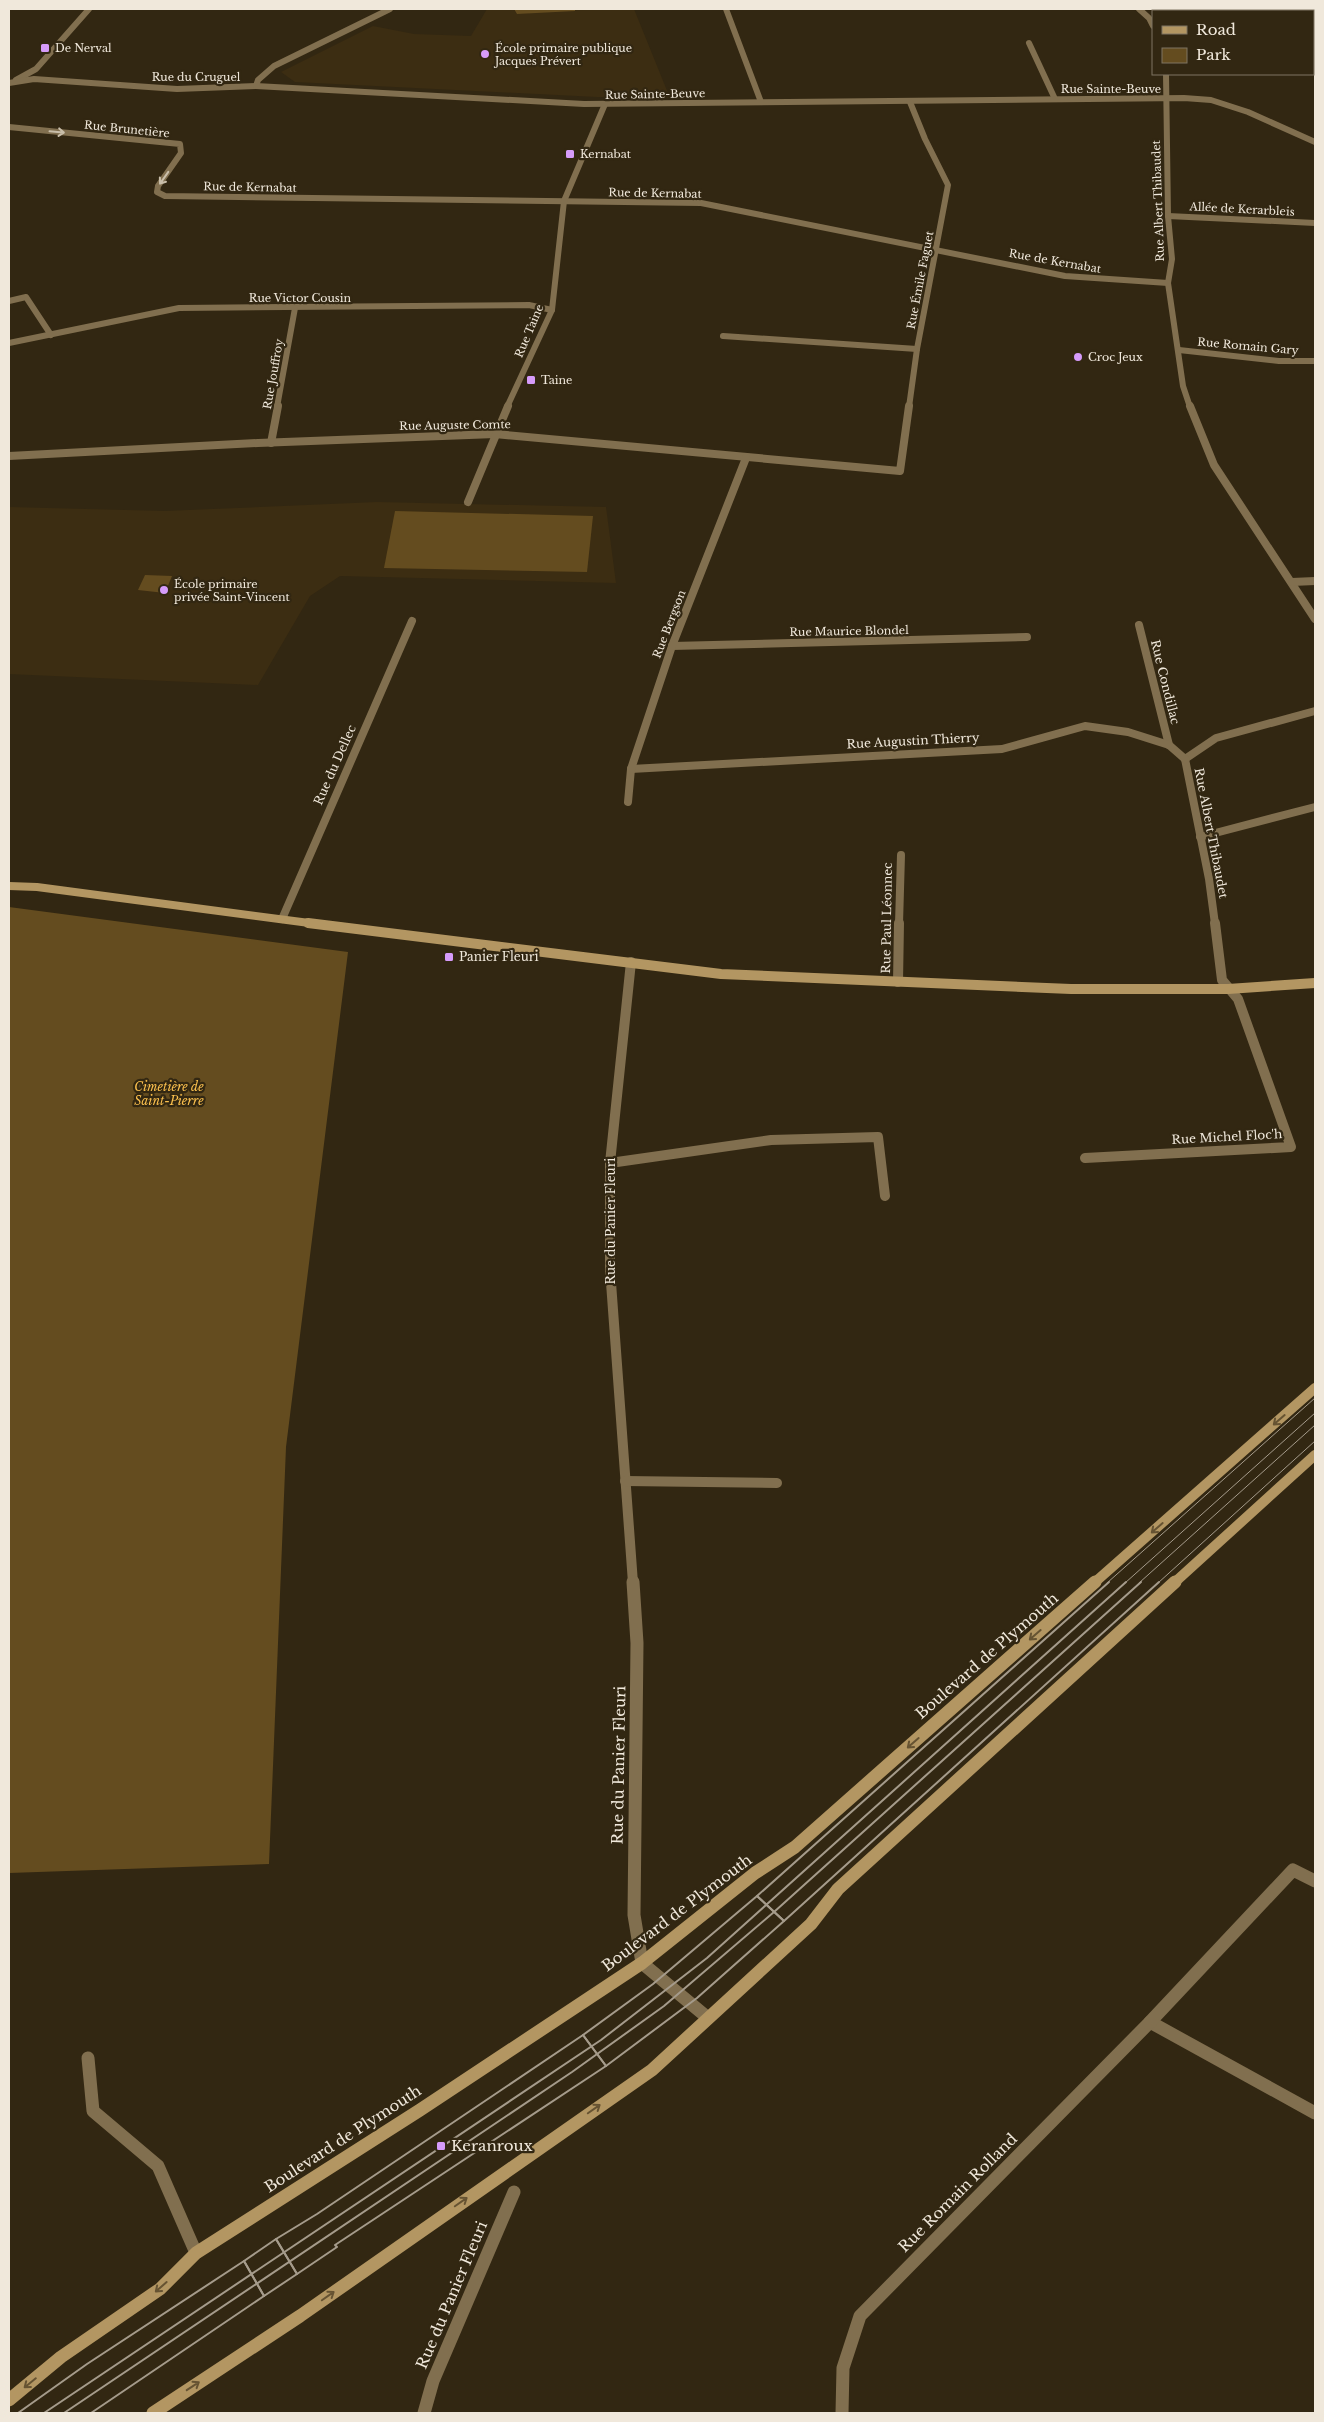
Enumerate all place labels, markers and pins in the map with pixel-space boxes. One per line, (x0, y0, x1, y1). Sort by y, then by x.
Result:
place label: De Nerval (55, 41, 112, 55)
place label: École primaire publique Jacques Prévert (493, 41, 632, 68)
marker: De Nerval (39, 42, 51, 54)
marker: École primaire publique Jacques Prévert (479, 48, 491, 60)
place label: Kernabat (580, 147, 632, 161)
marker: Kernabat (564, 148, 576, 160)
place label: Croc Jeux (1088, 350, 1143, 364)
marker: Croc Jeux (1072, 351, 1084, 363)
place label: Taine (541, 373, 572, 387)
marker: Taine (525, 374, 537, 386)
place label: École primaire privée Saint-Vincent (174, 577, 291, 604)
marker: École primaire privée Saint-Vincent (158, 584, 170, 596)
place label: Panier Fleuri (459, 949, 539, 964)
marker: Panier Fleuri (443, 951, 455, 963)
place label: Keranroux (451, 2136, 533, 2155)
marker: Keranroux (435, 2140, 447, 2152)

